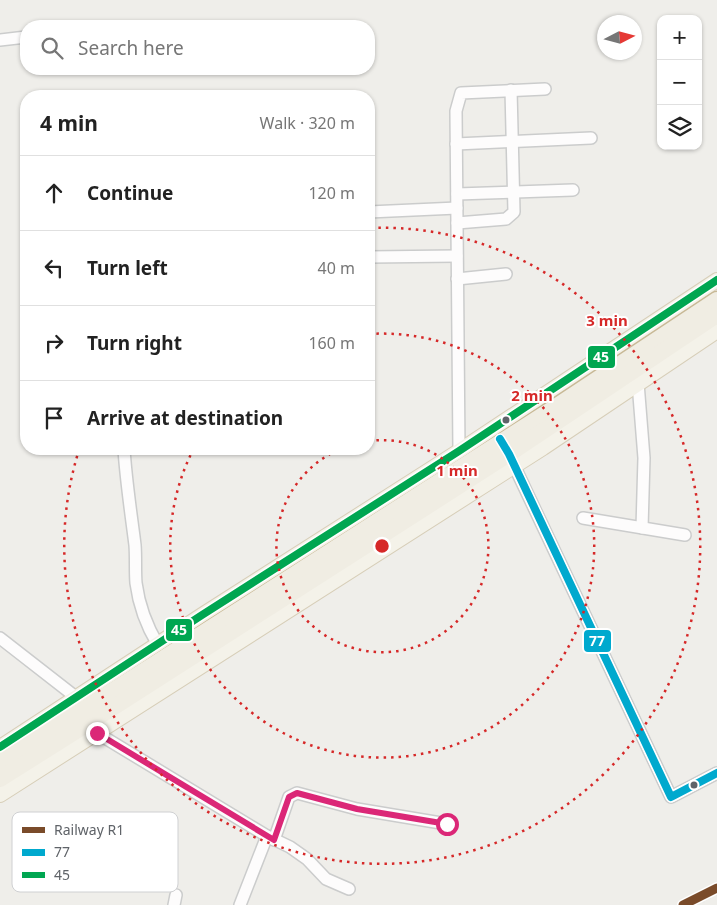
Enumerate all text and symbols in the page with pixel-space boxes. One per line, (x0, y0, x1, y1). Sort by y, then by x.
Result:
north arrow (597, 15, 642, 60)
map controls (657, 15, 702, 150)
button: + (657, 15, 702, 60)
search box (20, 20, 375, 75)
icon: search (38, 34, 66, 62)
text: Search here (78, 35, 184, 61)
button: − (657, 60, 702, 105)
button: layers (657, 105, 702, 150)
text: 4 min (40, 109, 98, 137)
text: Walk · 320 m (260, 112, 355, 134)
icon: ahead (40, 179, 68, 207)
text: Continue (87, 180, 173, 206)
text: 120 m (308, 182, 355, 204)
icon: left (40, 254, 68, 282)
text: Turn left (87, 255, 168, 281)
text: 40 m (318, 257, 355, 279)
text: 3 min (586, 310, 628, 330)
icon: right (40, 329, 68, 357)
text: Turn right (87, 330, 182, 356)
text: 160 m (308, 332, 355, 354)
line badge: 45 (587, 345, 616, 369)
text: 45 (593, 347, 609, 366)
text: 2 min (511, 385, 553, 405)
icon: arrive (40, 404, 68, 432)
text: Arrive at destination (87, 405, 283, 431)
unlabelled marker (501, 415, 511, 425)
text: 1 min (436, 460, 478, 480)
centre of rings (373, 537, 391, 555)
line badge: 45 (165, 618, 193, 642)
text: 45 (171, 620, 187, 639)
line badge: 77 (583, 629, 612, 653)
text: 77 (589, 631, 605, 650)
route end (86, 722, 109, 745)
unlabelled marker (689, 780, 699, 790)
legend (12, 812, 178, 892)
route start (436, 813, 459, 836)
text: Railway R1 (54, 820, 124, 839)
text: 77 (54, 842, 70, 861)
text: 45 (54, 865, 70, 884)

